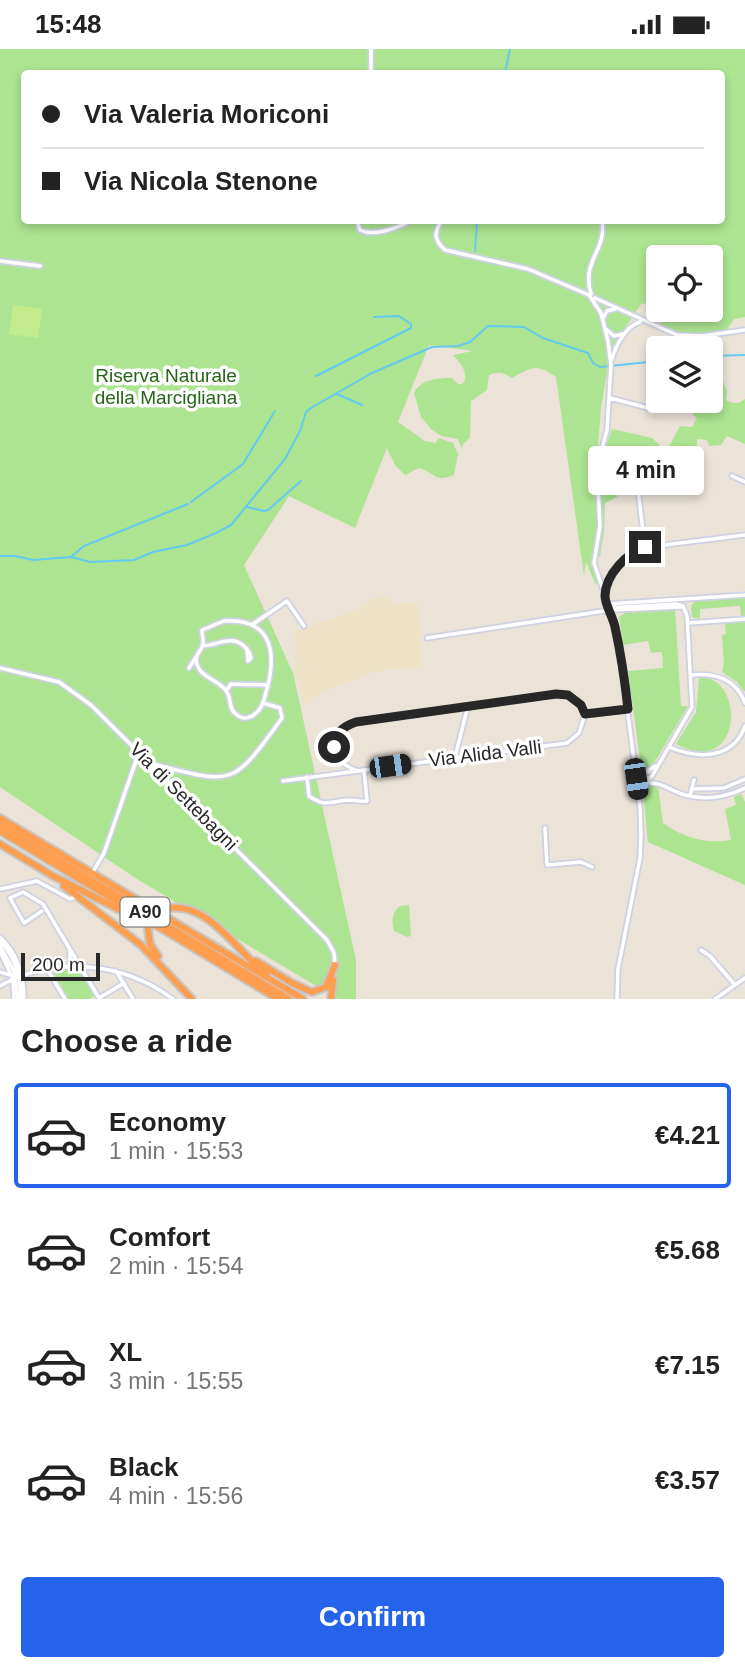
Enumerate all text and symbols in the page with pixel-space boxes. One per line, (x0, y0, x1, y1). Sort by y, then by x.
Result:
text: 15:48 (35, 9, 102, 39)
text: Via Valeria Moriconi (84, 99, 329, 129)
text: Via Nicola Stenone (84, 166, 318, 196)
map controls (646, 245, 723, 413)
button: locate (646, 245, 723, 322)
button: layers (646, 336, 723, 413)
park label: Riserva Naturale della Marcigliana (95, 365, 238, 408)
callout: 4 min (587, 445, 703, 495)
text: 4 min (616, 457, 676, 483)
route end (629, 531, 661, 563)
route start (318, 731, 350, 763)
street label: Via Alida Valli (428, 736, 543, 771)
street label: Via di Settebagni (126, 738, 242, 854)
car (368, 753, 413, 779)
car (623, 757, 650, 801)
road number: A90 (120, 897, 170, 927)
scale bar (21, 950, 100, 982)
text: 200 m (32, 954, 85, 975)
text: Choose a ride (21, 1023, 233, 1059)
icon: car (25, 1104, 88, 1167)
text: Economy (109, 1107, 226, 1137)
text: €4.21 (655, 1120, 720, 1150)
text: 1 min · 15:53 (109, 1138, 243, 1164)
icon: car (25, 1219, 88, 1282)
text: Comfort (109, 1222, 210, 1252)
text: €5.68 (655, 1235, 720, 1265)
text: 2 min · 15:54 (109, 1253, 243, 1279)
icon: car (25, 1334, 88, 1397)
text: XL (109, 1337, 142, 1367)
text: €7.15 (655, 1350, 720, 1380)
text: 3 min · 15:55 (109, 1368, 243, 1394)
icon: car (25, 1449, 88, 1512)
text: Black (109, 1452, 178, 1482)
text: €3.57 (655, 1465, 720, 1495)
text: 4 min · 15:56 (109, 1483, 243, 1509)
button: Confirm (21, 1577, 724, 1657)

